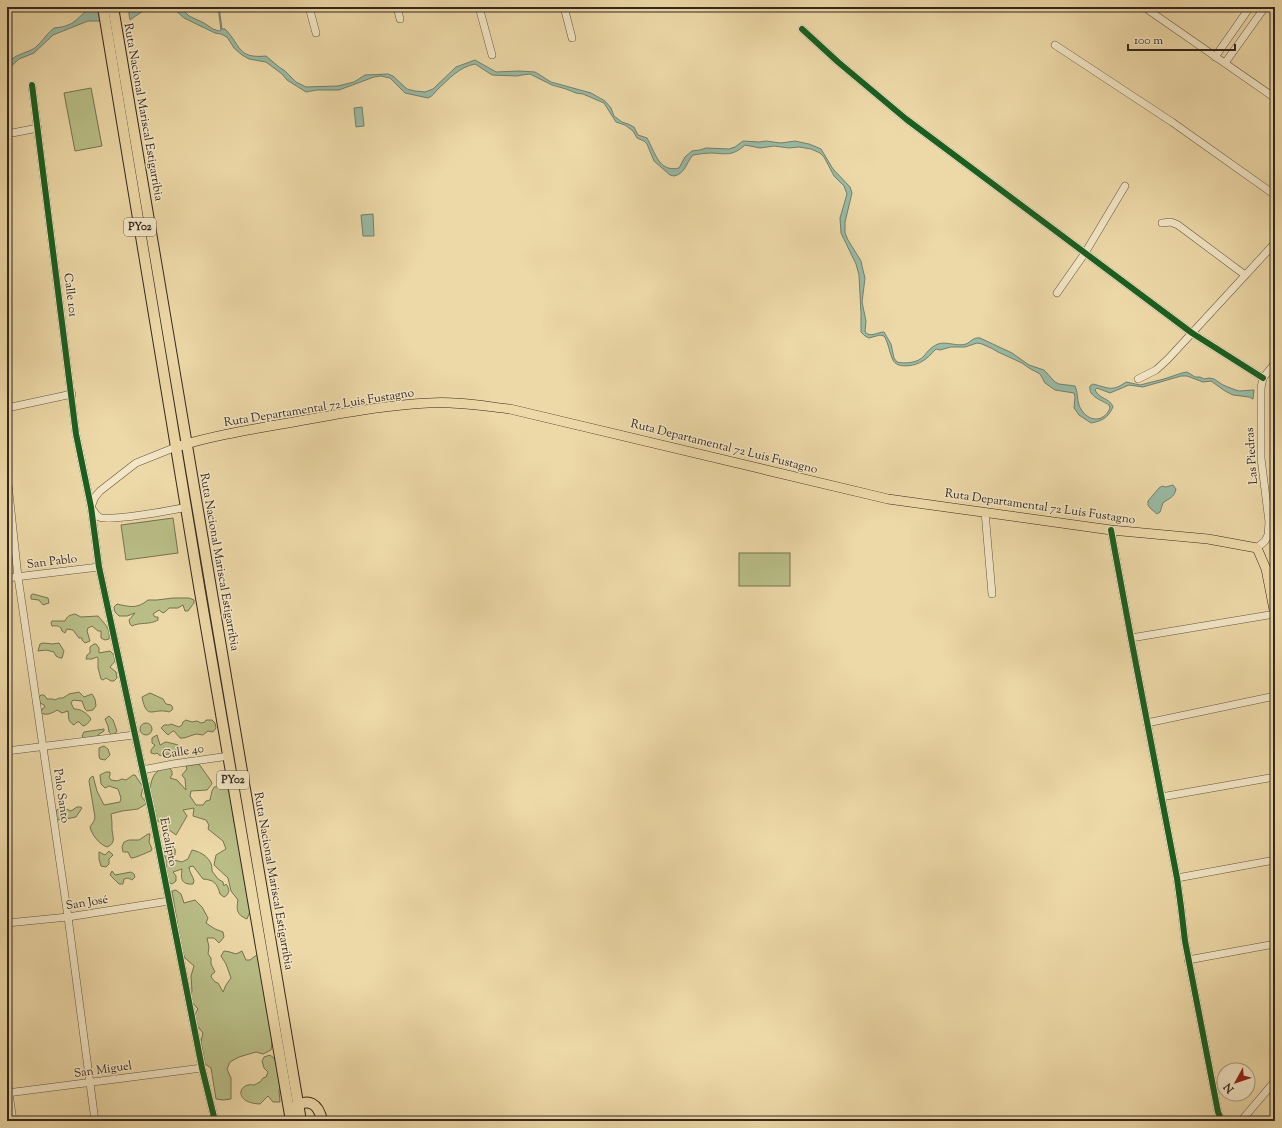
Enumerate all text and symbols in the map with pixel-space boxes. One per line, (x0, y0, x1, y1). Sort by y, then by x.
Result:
street label: Ruta Nacional Mariscal Estigarribia (118, 22, 168, 203)
scale bar (1128, 26, 1235, 52)
text: 100 m (1134, 32, 1163, 50)
road number: PY02 (124, 218, 156, 236)
street label: Calle 101 (58, 272, 82, 318)
street label: Ruta Departamental 72 Luis Fustagno (223, 384, 416, 432)
street label: Ruta Departamental 72 Luis Fustagno (629, 415, 820, 479)
street label: Las Piedras (1241, 427, 1263, 485)
street label: Ruta Nacional Mariscal Estigarribia (194, 472, 244, 653)
street label: Ruta Departamental 72 Luis Fustagno (944, 485, 1137, 529)
street label: San Pablo (26, 550, 79, 574)
street label: Calle 40 (161, 740, 205, 764)
street label: Palo Santo (48, 768, 74, 825)
road number: PY02 (217, 771, 249, 789)
street label: Ruta Nacional Mariscal Estigarribia (248, 791, 298, 972)
street label: Eucalipto (154, 816, 182, 868)
street label: San José (65, 891, 110, 915)
street label: San Miguel (73, 1057, 134, 1083)
north arrow (1216, 1062, 1256, 1102)
text: N (1220, 1079, 1239, 1097)

